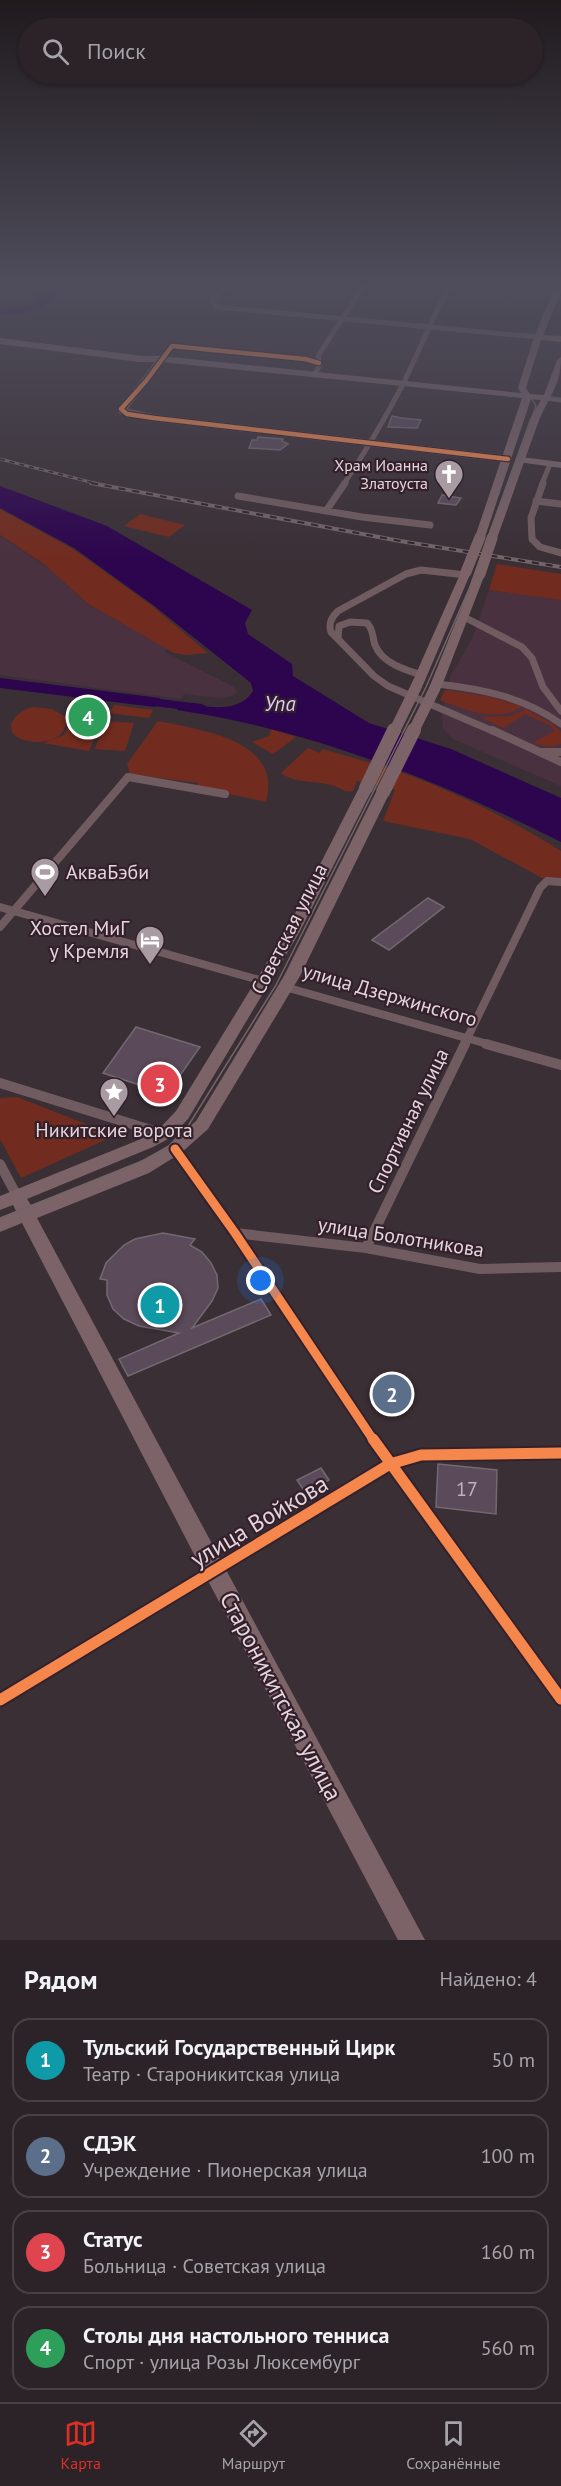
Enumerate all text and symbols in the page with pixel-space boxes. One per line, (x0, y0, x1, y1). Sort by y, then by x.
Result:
search box (18, 18, 543, 84)
icon: search (39, 35, 72, 68)
text: Поиск (87, 37, 146, 65)
place label: Храм Иоанна Златоуста (334, 455, 428, 493)
church icon: Храм Иоанна Златоуста (433, 458, 465, 500)
water label: Упа (264, 690, 297, 717)
pin: 4 (68, 694, 107, 740)
sports icon: АкваБэби (29, 856, 61, 898)
place label: АкваБэби (66, 859, 149, 885)
street label: Советская улица (245, 859, 333, 999)
place label: Хостел МиГ у Кремля (30, 915, 130, 964)
hotel icon: Хостел МиГ у Кремля (134, 924, 166, 966)
street label: улица Дзержинского (300, 958, 480, 1032)
street label: Спортивная улица (362, 1044, 454, 1198)
pin: 3 (140, 1062, 180, 1106)
place icon: Никитские ворота (98, 1076, 130, 1118)
place label: Никитские ворота (35, 1117, 193, 1143)
street label: улица Болотникова (316, 1211, 486, 1263)
your location (246, 1266, 275, 1295)
pin: 1 (140, 1282, 180, 1328)
pin: 2 (372, 1372, 412, 1416)
street label: улица Войкова (184, 1468, 334, 1574)
house number: 17 (456, 1476, 478, 1502)
street label: Староникитская улица (213, 1586, 349, 1806)
text: Рядом (24, 1963, 98, 1996)
text: Найдено: 4 (440, 1966, 537, 1992)
text: Тульский Государственный Цирк (83, 2033, 395, 2061)
text: 1 (40, 2047, 51, 2073)
text: 50 m (492, 2047, 535, 2073)
text: Театр · Староникитская улица (83, 2061, 340, 2087)
text: СДЭК (83, 2129, 137, 2157)
text: 2 (40, 2143, 51, 2169)
text: 100 m (481, 2143, 535, 2169)
text: Учреждение · Пионерская улица (83, 2157, 368, 2183)
text: Статус (83, 2225, 143, 2253)
text: 3 (40, 2239, 51, 2265)
text: 160 m (481, 2239, 535, 2265)
text: Больница · Советская улица (83, 2253, 326, 2279)
text: Cтолы дня настольного тенниса (83, 2321, 390, 2349)
text: 4 (40, 2335, 51, 2361)
text: 560 m (481, 2335, 535, 2361)
text: Спорт · улица Розы Люксембург (83, 2349, 360, 2375)
tab: Карта (60, 2417, 101, 2473)
tab: Маршрут (222, 2417, 285, 2473)
tab: Сохранённые (406, 2417, 501, 2473)

